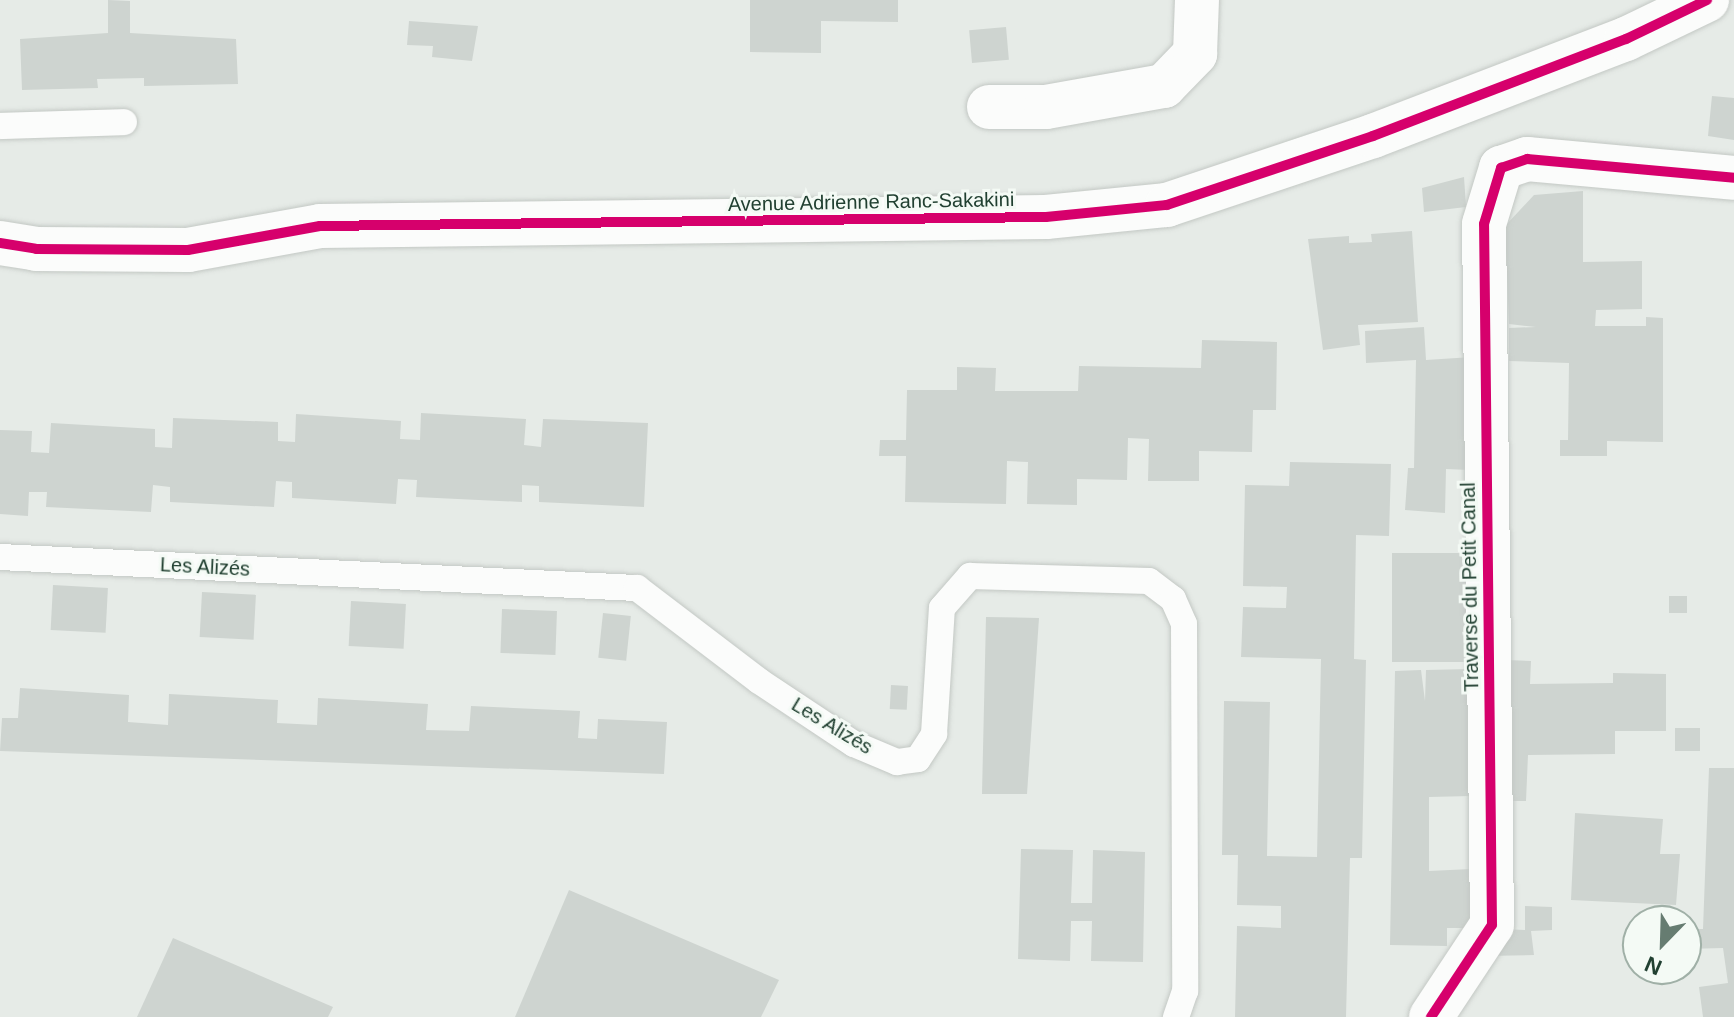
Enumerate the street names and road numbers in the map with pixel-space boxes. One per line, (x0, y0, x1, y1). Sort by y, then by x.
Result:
street label: Avenue Adrienne Ranc-Sakakini (727, 187, 1015, 217)
street label: Traverse du Petit Canal (1456, 482, 1484, 692)
street label: Les Alizés (159, 553, 251, 581)
street label: Les Alizés (787, 692, 877, 760)

